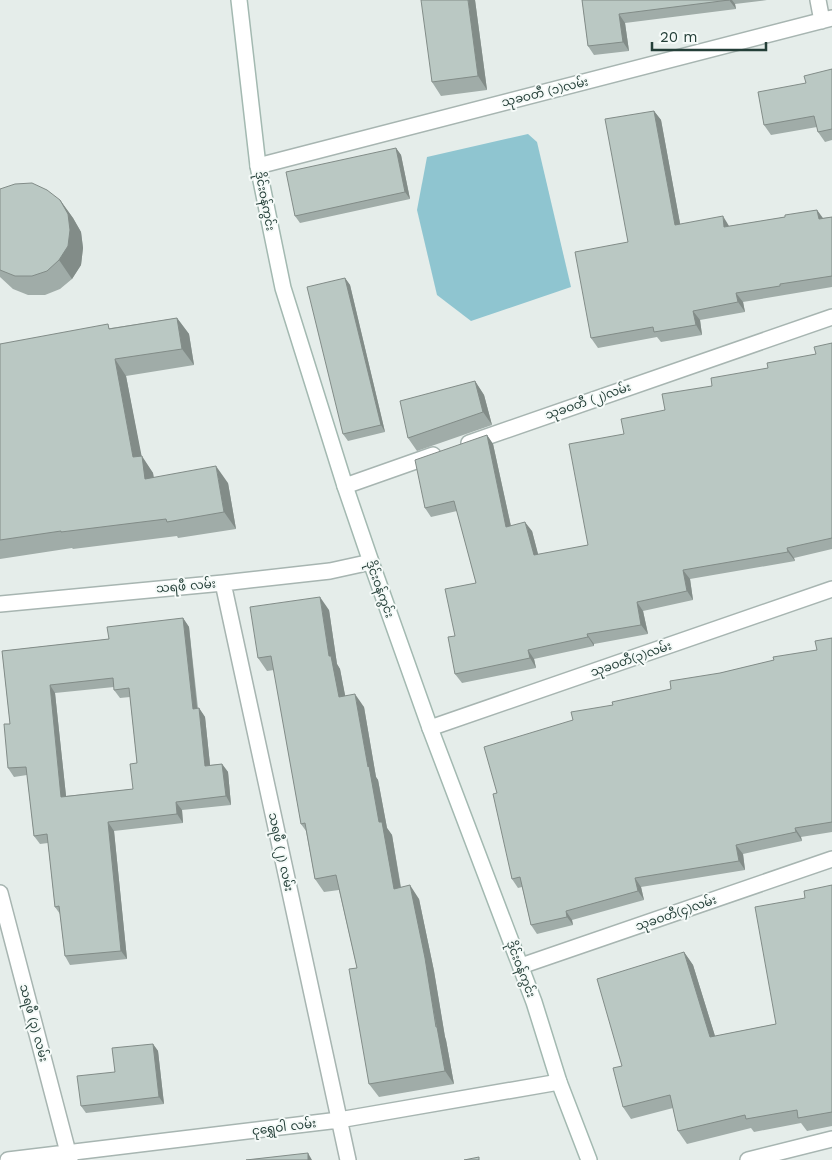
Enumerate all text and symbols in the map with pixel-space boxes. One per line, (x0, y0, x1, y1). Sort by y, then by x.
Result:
scale bar (652, 20, 766, 52)
text: 20 m (660, 28, 698, 46)
street label: သုခဝတီ (၁)လမ်း (500, 73, 591, 112)
street label: ဒိုင်းဝန်ကွင်း (249, 170, 280, 232)
street label: သုခဝတီ (၂)လမ်း (543, 378, 634, 425)
street label: ဒိုင်းဝန်ကွင်း (360, 558, 399, 621)
street label: သရဖီ လမ်း (155, 574, 217, 599)
street label: သုခဝတီ(၃)လမ်း (588, 637, 674, 682)
street label: သရဖီ (၂) လမ်း (263, 811, 298, 893)
street label: သုခဝတီ(၄)လမ်း (633, 891, 719, 936)
street label: ဒိုင်းဝန်ကွင်း (501, 938, 540, 1001)
street label: သရဖီ (၃) လမ်း (14, 982, 53, 1064)
street label: ငုရွှေဝါ လမ်း (251, 1114, 317, 1141)

